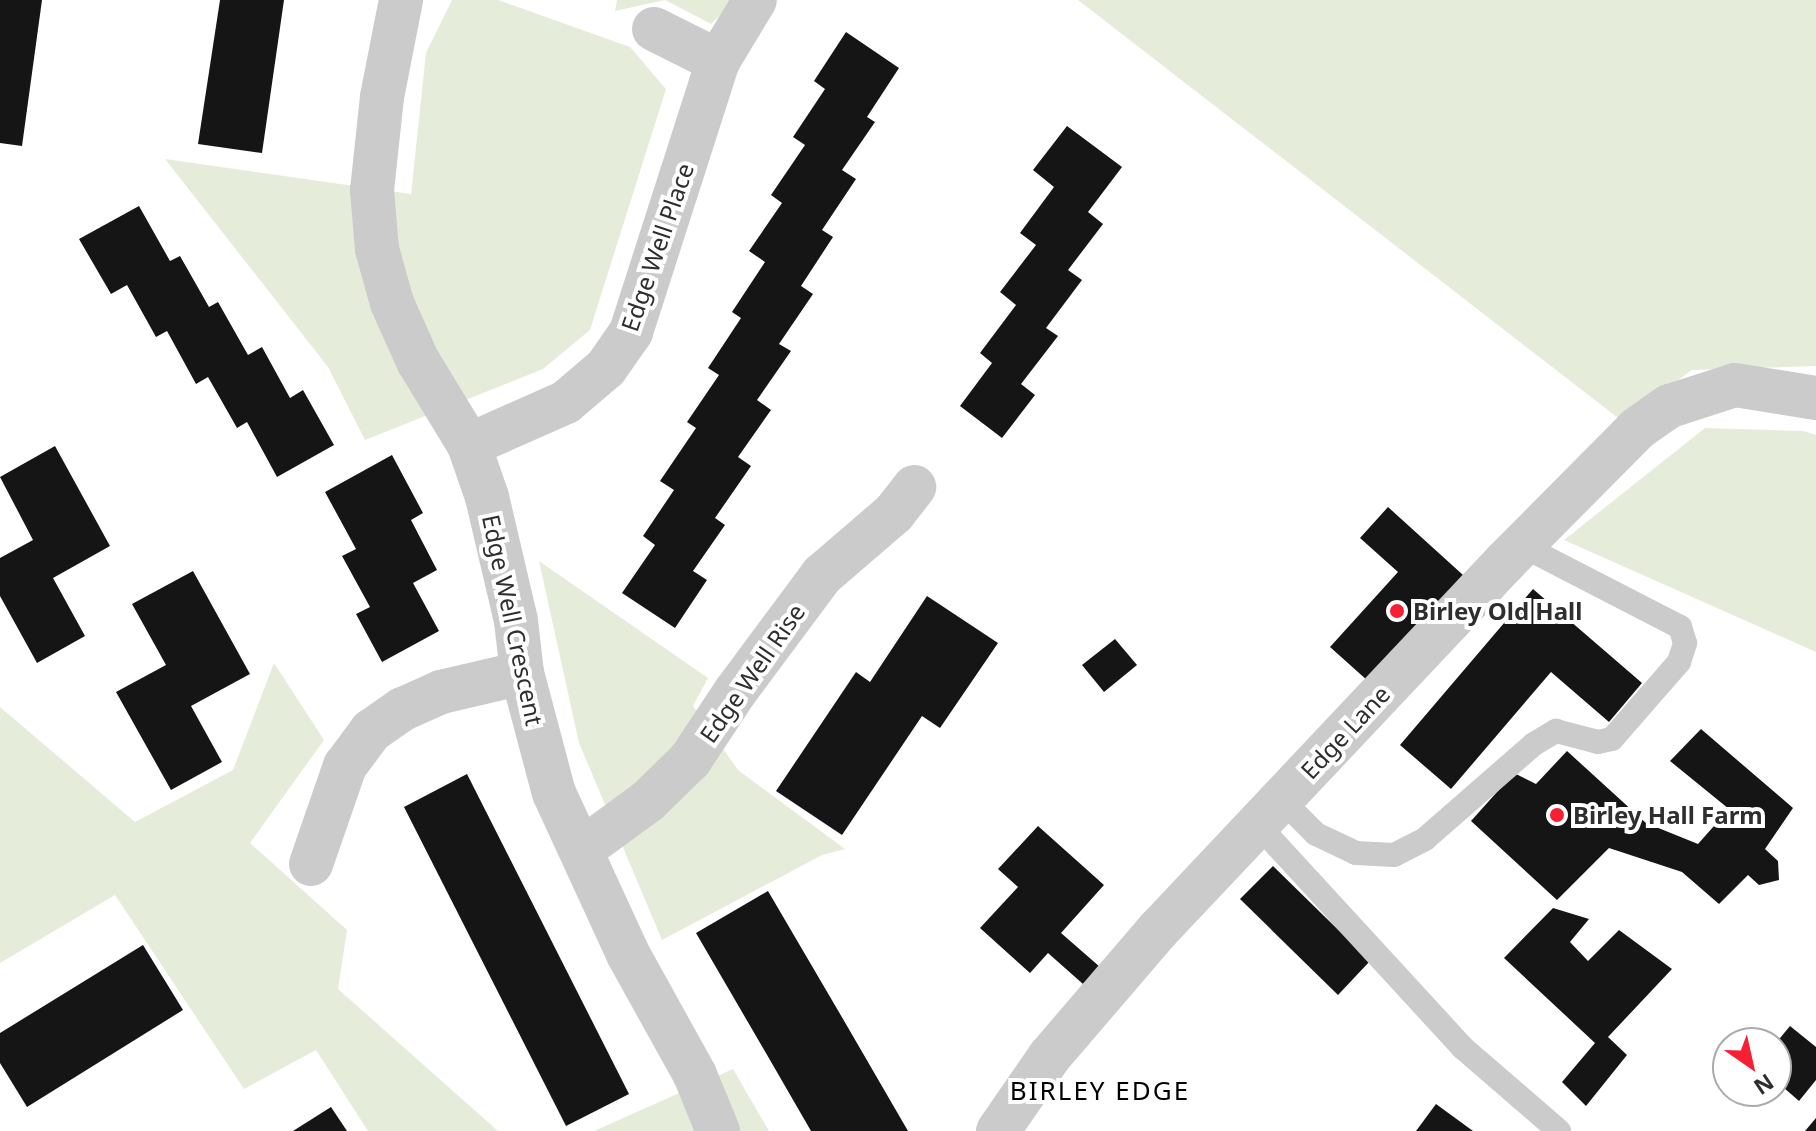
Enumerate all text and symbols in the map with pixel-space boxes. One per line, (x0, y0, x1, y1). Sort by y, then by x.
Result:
street label: Edge Well Place (615, 159, 699, 335)
street label: Edge Well Crescent (477, 512, 549, 728)
place label: Birley Old Hall (1413, 597, 1582, 625)
street label: Edge Well Rise (694, 598, 810, 748)
marker: Birley Old Hall (1388, 602, 1406, 620)
street label: Edge Lane (1295, 679, 1395, 785)
place label: Birley Hall Farm (1573, 801, 1763, 829)
marker: Birley Hall Farm (1548, 806, 1566, 824)
north arrow (1712, 1027, 1792, 1107)
text: N (1749, 1068, 1780, 1103)
district label: BIRLEY EDGE (1010, 1075, 1190, 1107)

